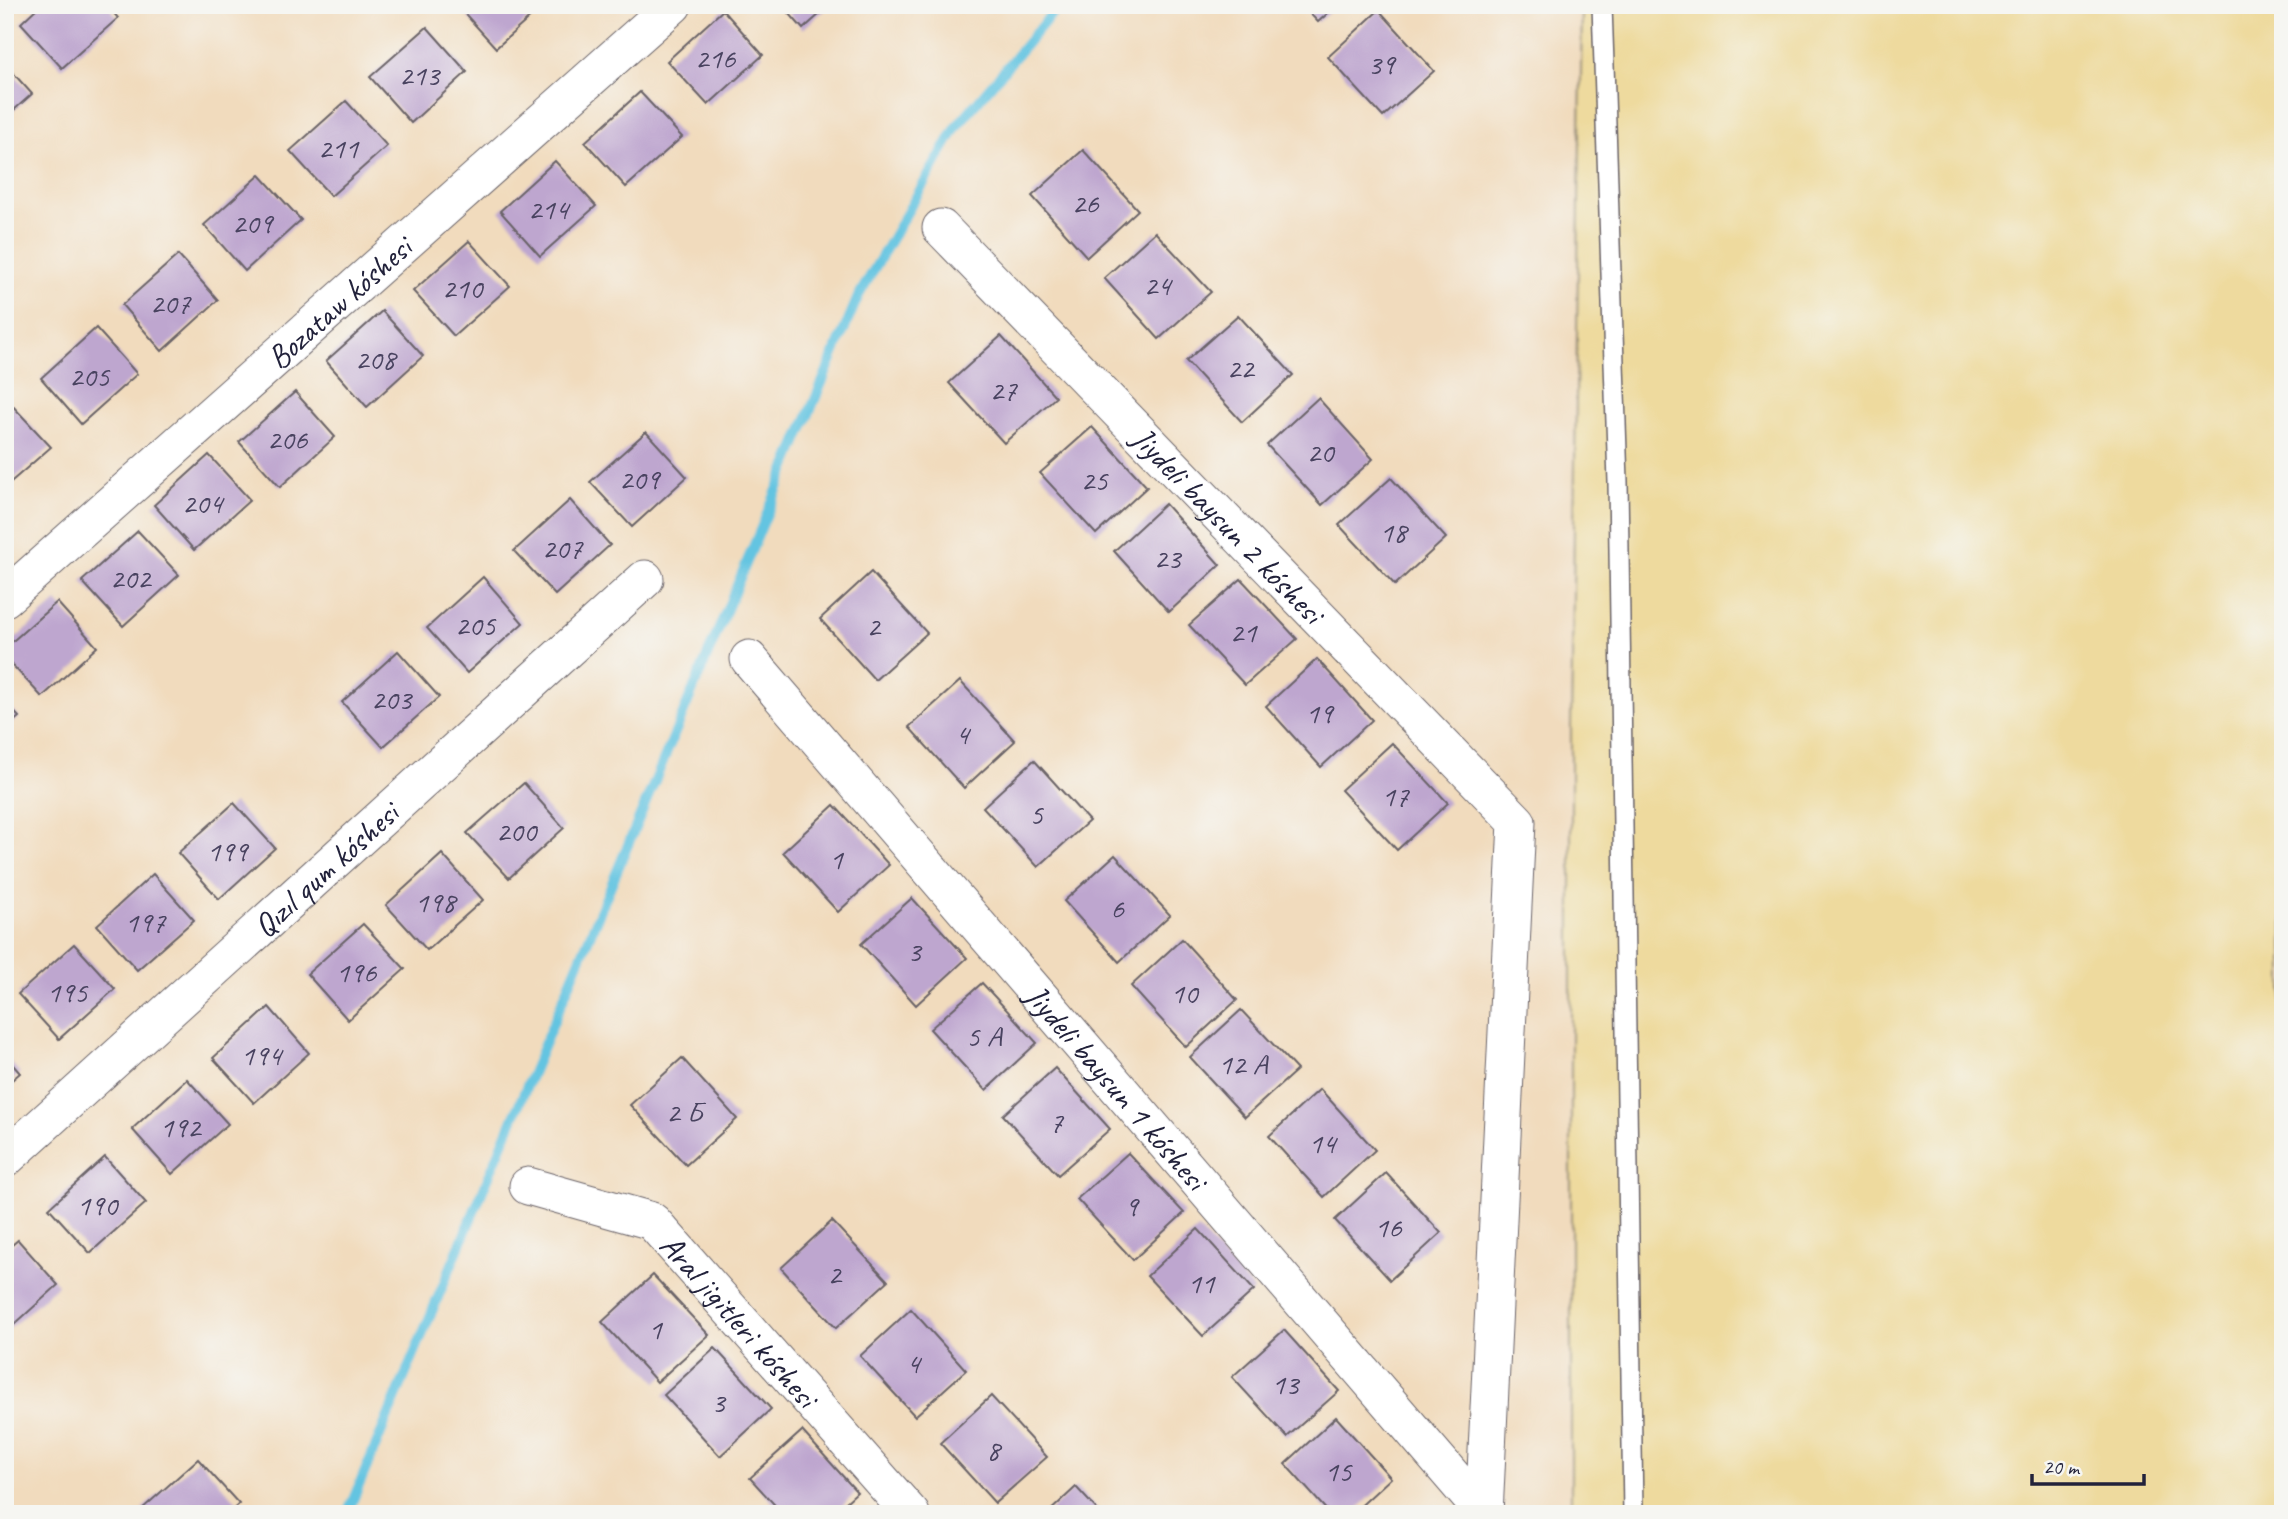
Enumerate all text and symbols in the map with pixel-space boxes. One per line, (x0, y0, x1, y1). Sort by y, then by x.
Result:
house number: 216 (695, 39, 737, 77)
house number: 39 (1368, 45, 1397, 83)
house number: 213 (399, 56, 442, 94)
house number: 211 (318, 129, 360, 167)
house number: 26 (1072, 184, 1100, 222)
house number: 214 (528, 190, 571, 228)
house number: 209 (232, 204, 275, 242)
street label: Bozataw kóshesi (258, 225, 423, 378)
house number: 24 (1144, 266, 1173, 304)
house number: 210 (442, 269, 485, 307)
house number: 207 (150, 284, 192, 322)
house number: 208 (355, 340, 398, 378)
house number: 22 (1227, 349, 1256, 387)
house number: 205 (69, 357, 111, 395)
house number: 27 (990, 371, 1018, 409)
street label: Jiydeli baysun 2 kóshesi (1121, 416, 1335, 635)
house number: 206 (267, 420, 309, 458)
house number: 20 (1307, 433, 1336, 471)
house number: 209 (619, 460, 662, 498)
house number: 25 (1081, 461, 1109, 499)
house number: 204 (182, 484, 225, 522)
house number: 18 (1380, 513, 1409, 551)
house number: 207 (542, 529, 584, 567)
house number: 23 (1154, 539, 1183, 577)
house number: 202 (110, 559, 153, 597)
house number: 205 (455, 606, 497, 644)
house number: 2 (866, 607, 882, 645)
house number: 21 (1230, 613, 1258, 651)
house number: 203 (371, 680, 414, 718)
house number: 19 (1306, 694, 1335, 732)
house number: 4 (955, 715, 971, 753)
house number: 17 (1382, 777, 1410, 815)
street label: Qızıl qum kóshesi (244, 790, 410, 946)
house number: 5 (1029, 795, 1044, 833)
house number: 200 (496, 812, 539, 850)
house number: 199 (207, 832, 250, 870)
house number: 1 (829, 840, 844, 878)
house number: 198 (415, 883, 458, 921)
house number: 6 (1110, 889, 1125, 927)
house number: 197 (125, 903, 167, 941)
house number: 3 (907, 932, 923, 970)
house number: 196 (336, 953, 378, 991)
house number: 195 (47, 973, 89, 1011)
street label: Jiydeli baysun 1 kóshesi (1015, 974, 1219, 1202)
house number: 10 (1171, 974, 1200, 1012)
house number: 5 А (966, 1017, 1004, 1055)
house number: 194 (241, 1036, 284, 1074)
house number: 12 А (1218, 1045, 1270, 1083)
house number: 2 Б (666, 1093, 707, 1131)
house number: 7 (1049, 1103, 1064, 1141)
house number: 192 (160, 1108, 203, 1146)
house number: 14 (1309, 1124, 1338, 1162)
house number: 190 (77, 1186, 120, 1224)
house number: 9 (1124, 1187, 1140, 1225)
house number: 16 (1375, 1208, 1403, 1246)
street label: Aral jigitleri kóshesi (651, 1225, 829, 1419)
house number: 2 (827, 1255, 843, 1293)
house number: 11 (1188, 1264, 1216, 1302)
house number: 1 (648, 1310, 663, 1348)
house number: 4 (906, 1344, 922, 1382)
house number: 13 (1272, 1365, 1301, 1403)
house number: 3 (711, 1383, 727, 1421)
house number: 8 (986, 1431, 1002, 1469)
scale bar (2032, 1442, 2144, 1486)
house number: 15 (1325, 1452, 1353, 1490)
text: 20 m (2043, 1454, 2081, 1480)

